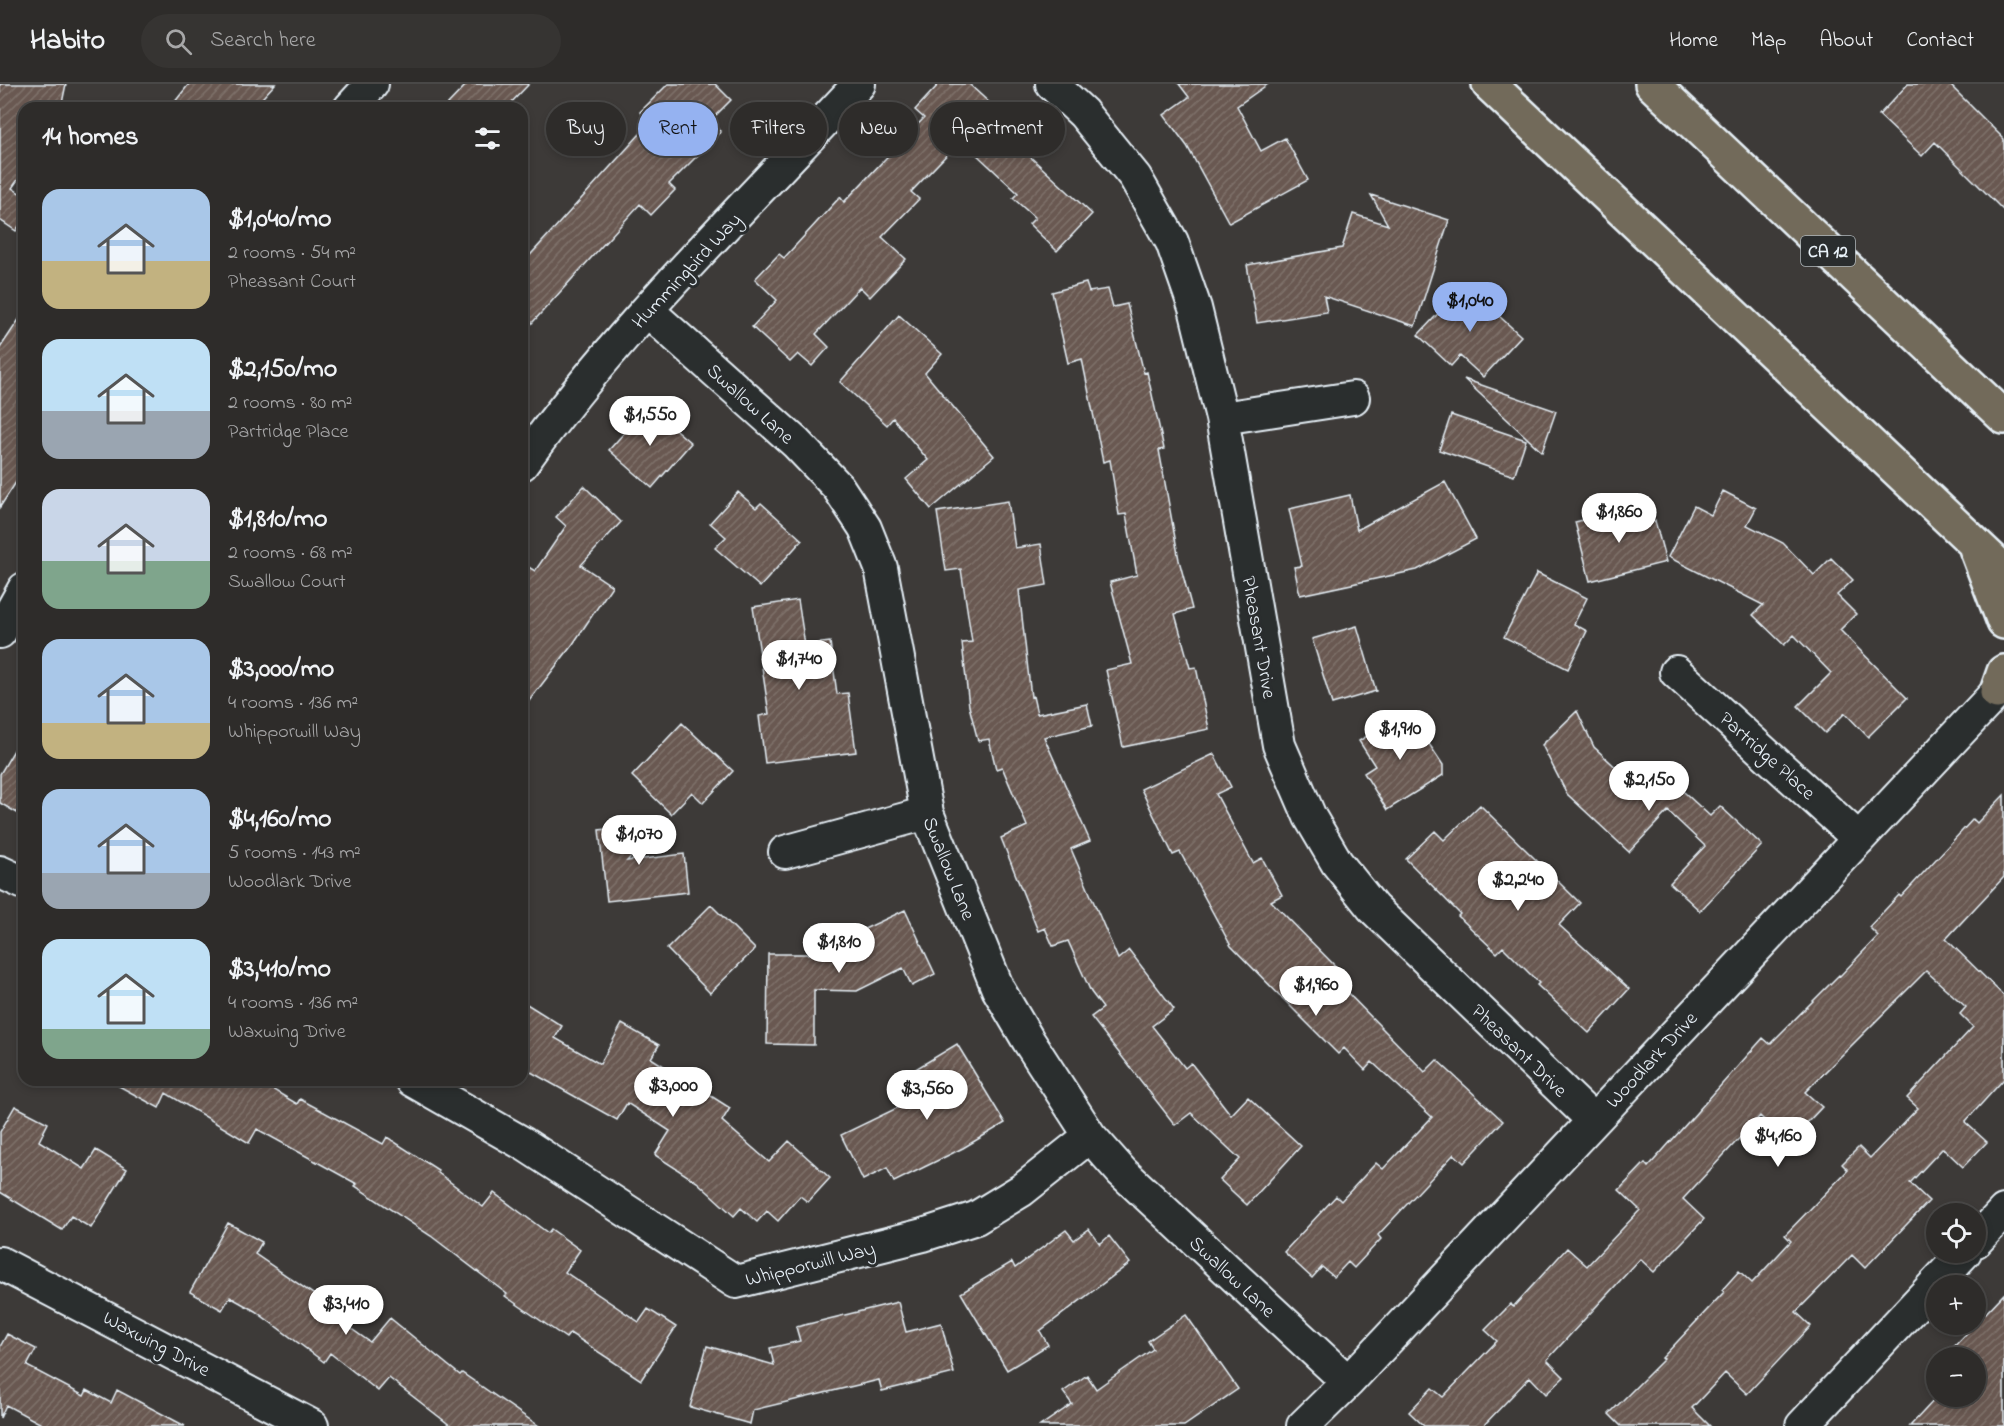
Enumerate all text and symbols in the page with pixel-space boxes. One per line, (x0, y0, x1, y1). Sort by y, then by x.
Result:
search box (141, 14, 561, 68)
text: Habito (30, 21, 105, 62)
icon: search (162, 25, 195, 58)
text: Search here (210, 25, 316, 57)
text: Home (1669, 26, 1718, 56)
text: Map (1751, 26, 1786, 56)
text: About (1819, 26, 1873, 56)
text: Contact (1906, 26, 1974, 56)
chip: Buy (546, 102, 626, 156)
chip: Rent (638, 102, 718, 156)
chip: Filters (730, 102, 827, 156)
chip: New (839, 102, 918, 156)
chip: Apartment (930, 102, 1065, 156)
text: 14 homes (42, 119, 138, 157)
icon: filters (471, 122, 504, 155)
text: $1,040/mo (228, 201, 331, 239)
street label: Hummingbird Way (626, 207, 750, 337)
icon: home (90, 213, 162, 285)
road number: CA 12 (1801, 236, 1855, 266)
text: 2 rooms · 54 m² (228, 239, 356, 268)
text: Pheasant Court (228, 268, 356, 297)
pin: $1,040 (1421, 282, 1519, 333)
text: $1,040 (1446, 287, 1494, 316)
text: $2,150/mo (228, 351, 337, 389)
street label: Swallow Lane (699, 358, 800, 452)
icon: home (90, 363, 162, 435)
text: 2 rooms · 80 m² (228, 389, 353, 418)
pin: $1,550 (601, 396, 699, 447)
text: $1,550 (623, 401, 677, 430)
text: Partridge Place (228, 418, 348, 447)
pin: $1,860 (1570, 493, 1668, 544)
text: $1,860 (1596, 498, 1642, 527)
text: $1,810/mo (228, 501, 327, 539)
icon: home (90, 513, 162, 585)
text: 2 rooms · 68 m² (228, 539, 353, 568)
text: Swallow Court (228, 568, 346, 597)
street label: Pheasant Drive (1232, 574, 1283, 701)
pin: $1,740 (750, 640, 848, 691)
text: $1,740 (775, 645, 823, 674)
text: $3,000/mo (228, 651, 334, 689)
icon: home (90, 663, 162, 735)
text: 4 rooms · 136 m² (228, 689, 358, 718)
street label: Partridge Place (1711, 706, 1821, 809)
pin: $1,910 (1351, 710, 1449, 761)
text: $1,910 (1379, 715, 1421, 744)
text: Whipporwill Way (228, 718, 361, 747)
pin: $2,150 (1600, 761, 1698, 812)
text: $2,150 (1623, 766, 1675, 795)
text: $4,160/mo (228, 801, 332, 839)
icon: home (90, 813, 162, 885)
street label: Swallow Lane (914, 813, 982, 925)
pin: $1,070 (590, 815, 688, 866)
text: $1,070 (615, 820, 663, 849)
text: 5 rooms · 143 m² (228, 839, 361, 868)
pin: $2,240 (1469, 861, 1567, 912)
text: $2,240 (1492, 866, 1544, 895)
text: Woodlark Drive (228, 868, 351, 897)
pin: $1,810 (790, 923, 888, 974)
text: $1,810 (817, 928, 861, 957)
text: $3,410/mo (228, 951, 331, 989)
icon: home (90, 963, 162, 1035)
pin: $1,960 (1267, 966, 1365, 1017)
text: $1,960 (1293, 971, 1339, 1000)
text: 4 rooms · 136 m² (228, 989, 358, 1018)
street label: Pheasant Drive (1464, 998, 1573, 1105)
street label: Woodlark Drive (1600, 1006, 1706, 1116)
text: Waxwing Drive (228, 1018, 346, 1047)
pin: $3,000 (624, 1067, 722, 1118)
pin: $3,560 (878, 1070, 976, 1121)
text: $3,000 (648, 1072, 698, 1101)
text: $3,560 (901, 1075, 953, 1104)
pin: $4,160 (1729, 1117, 1827, 1168)
text: $4,160 (1754, 1122, 1802, 1151)
map controls (1926, 1203, 1986, 1407)
button: locate (1926, 1203, 1986, 1263)
street label: Swallow Lane (1182, 1230, 1281, 1326)
street label: Whipporwill Way (743, 1235, 879, 1296)
button: + (1926, 1275, 1986, 1335)
pin: $3,410 (297, 1285, 395, 1336)
text: $3,410 (322, 1290, 370, 1319)
street label: Waxwing Drive (97, 1305, 215, 1387)
button: − (1926, 1347, 1986, 1407)

